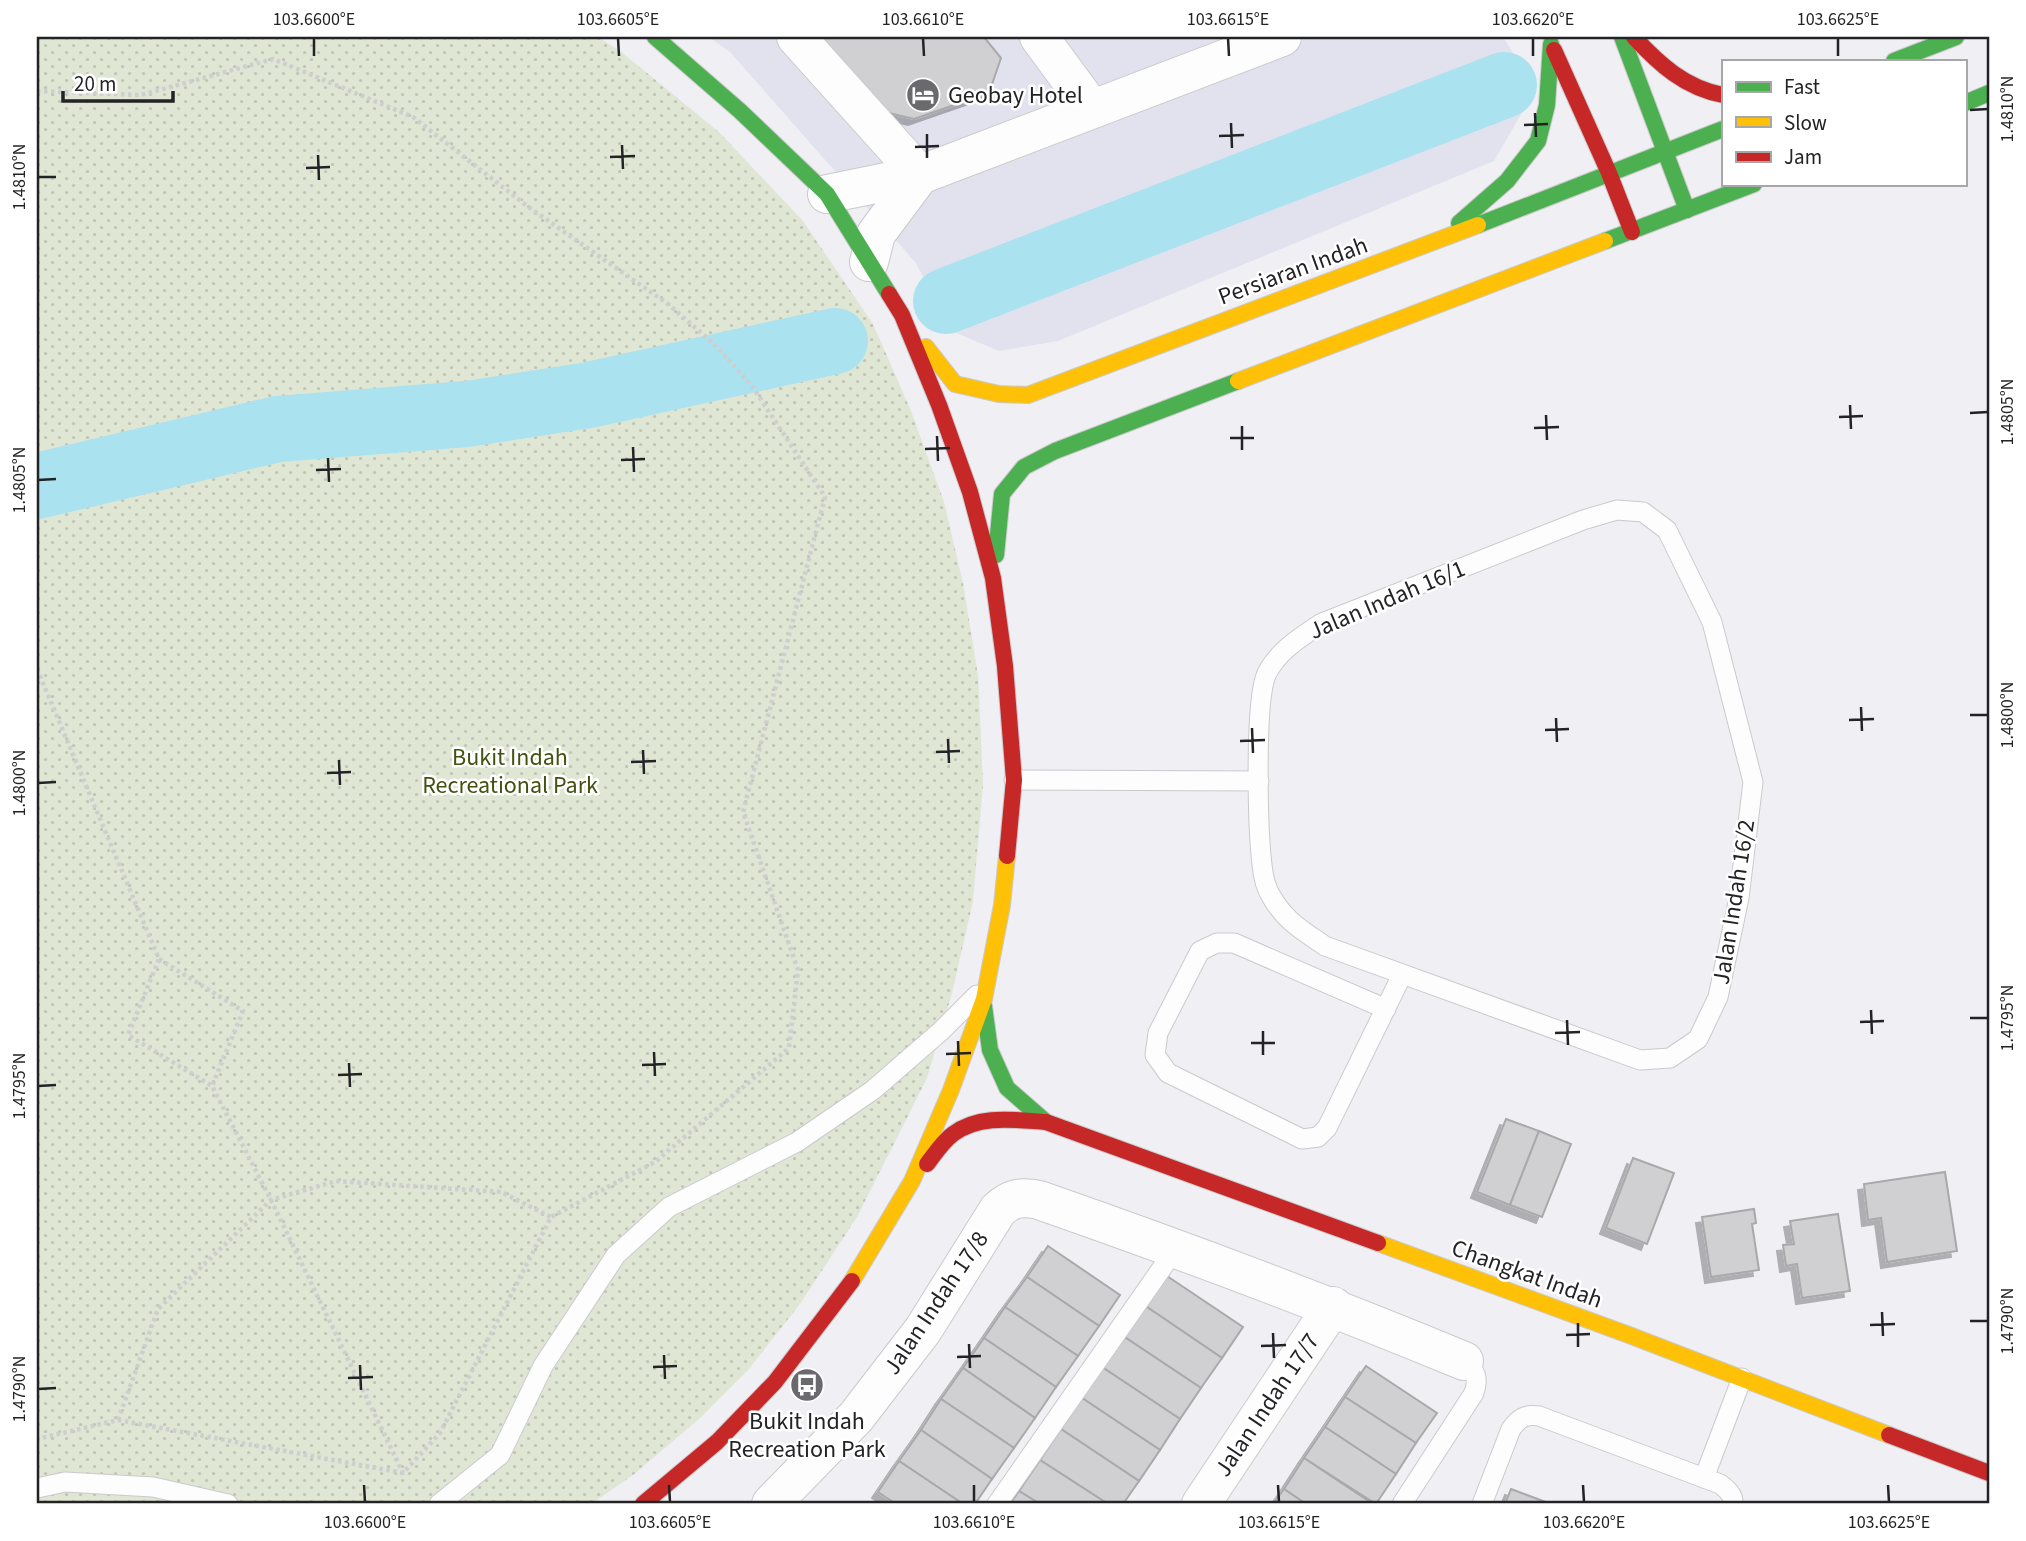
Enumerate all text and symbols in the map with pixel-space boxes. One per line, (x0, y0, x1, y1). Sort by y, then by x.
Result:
text: 103.6600°E (273, 7, 355, 32)
text: 103.6605°E (577, 7, 659, 32)
text: 103.6610°E (882, 7, 964, 32)
text: 103.6615°E (1187, 7, 1269, 32)
text: 103.6620°E (1492, 7, 1574, 32)
text: 103.6625°E (1797, 7, 1879, 32)
scale bar (63, 60, 173, 104)
legend (1722, 60, 1966, 186)
text: 20 m (74, 69, 116, 99)
text: Fast (1784, 72, 1820, 102)
hotel icon: Geobay Hotel (904, 76, 942, 114)
text: 1.4810°N (1995, 76, 2020, 142)
place label: Geobay Hotel (948, 78, 1083, 113)
text: Slow (1784, 108, 1827, 138)
text: Jam (1784, 142, 1822, 172)
text: 1.4810°N (7, 144, 32, 210)
street label: Persiaran Indah (1213, 228, 1373, 314)
text: 1.4805°N (1995, 379, 2020, 445)
text: 1.4805°N (7, 447, 32, 513)
street label: Jalan Indah 16/1 (1303, 551, 1471, 649)
text: 1.4800°N (1995, 682, 2020, 748)
park label: Bukit Indah Recreational Park (422, 740, 598, 803)
text: 1.4800°N (7, 750, 32, 816)
street label: Jalan Indah 16/2 (1704, 817, 1764, 987)
text: 1.4795°N (1995, 985, 2020, 1051)
text: 1.4795°N (7, 1053, 32, 1119)
street label: Jalan Indah 17/8 (875, 1224, 997, 1382)
street label: Changkat Indah (1447, 1230, 1607, 1318)
text: 1.4790°N (1995, 1288, 2020, 1354)
street label: Jalan Indah 17/7 (1206, 1326, 1328, 1484)
text: 1.4790°N (7, 1356, 32, 1422)
bus stop icon: Bukit Indah Recreation Park (788, 1366, 826, 1404)
place label: Bukit Indah Recreation Park (728, 1404, 886, 1467)
text: 103.6600°E (324, 1510, 406, 1535)
text: 103.6605°E (629, 1510, 711, 1535)
text: 103.6610°E (933, 1510, 1015, 1535)
text: 103.6615°E (1238, 1510, 1320, 1535)
text: 103.6620°E (1543, 1510, 1625, 1535)
text: 103.6625°E (1848, 1510, 1930, 1535)

